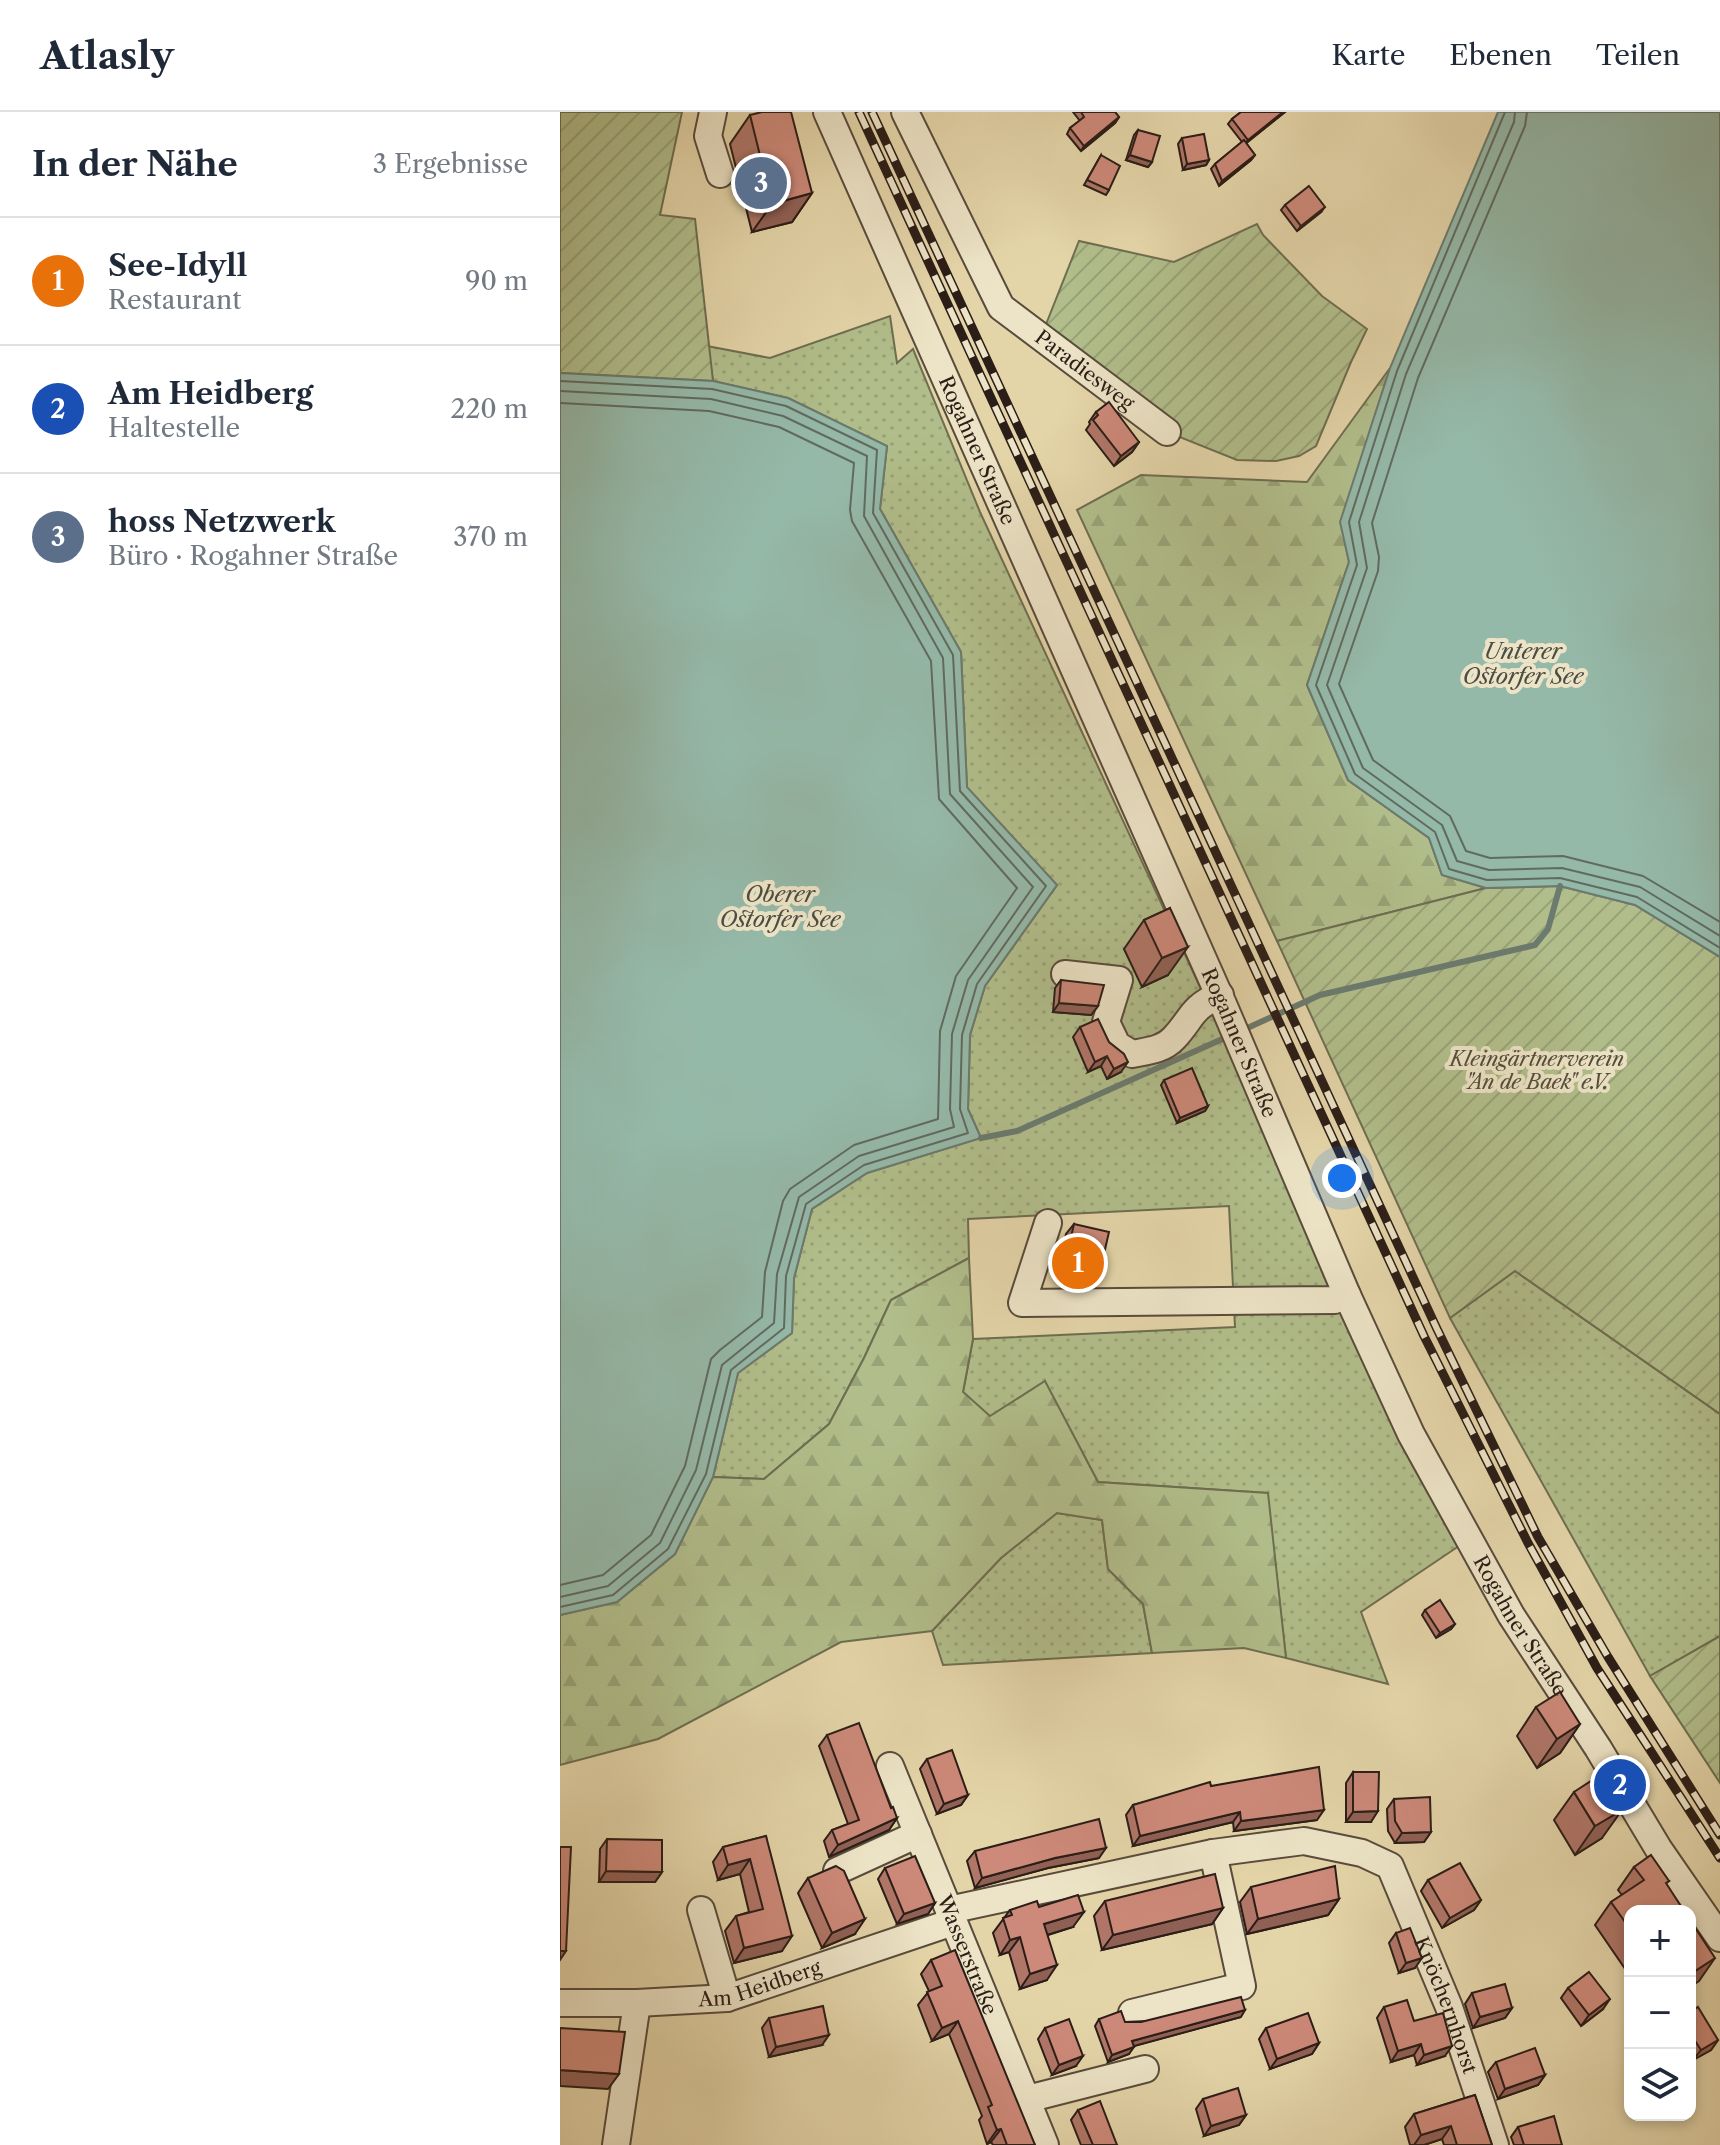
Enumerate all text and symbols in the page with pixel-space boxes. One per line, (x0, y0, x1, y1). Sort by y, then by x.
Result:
text: Atlasly (40, 32, 174, 79)
text: Karte (1331, 38, 1405, 72)
text: Ebenen (1449, 38, 1552, 72)
text: Teilen (1596, 38, 1680, 72)
text: In der Nähe (32, 143, 238, 185)
text: 3 Ergebnisse (373, 148, 528, 180)
pin: 3 (735, 153, 787, 213)
text: See-Idyll (108, 247, 247, 284)
text: 1 (52, 265, 64, 297)
text: 90 m (465, 265, 528, 297)
text: Restaurant (108, 284, 242, 316)
street label: Paradiesweg (1030, 325, 1139, 415)
street label: Rogahner Straße (934, 372, 1021, 528)
text: Am Heidberg (108, 375, 313, 412)
text: 2 (50, 393, 66, 425)
text: 220 m (450, 393, 528, 425)
text: Haltestelle (108, 412, 240, 444)
text: hoss Netzwerk (108, 503, 335, 540)
text: 3 (51, 521, 65, 553)
text: 370 m (453, 521, 528, 553)
text: Büro · Rogahner Straße (108, 540, 398, 572)
water label: Unterer Ostorfer See (1462, 638, 1585, 690)
water label: Oberer Ostorfer See (719, 881, 842, 933)
street label: Rogahner Straße (1197, 964, 1282, 1121)
park label: Kleingärtnerverein "An de Baek" e.V. (1448, 1047, 1624, 1094)
your location (1322, 1158, 1362, 1198)
pin: 1 (1052, 1233, 1104, 1293)
street label: Rogahner Straße (1468, 1551, 1573, 1700)
pin: 2 (1594, 1755, 1646, 1815)
street label: Wasserstraße (932, 1890, 1002, 2018)
map controls (1624, 1905, 1696, 2121)
button: + (1624, 1905, 1696, 1977)
street label: Knöchernhorst (1409, 1933, 1482, 2077)
street label: Am Heidberg (697, 1955, 825, 2012)
button: − (1624, 1977, 1696, 2049)
button: layers (1624, 2049, 1696, 2121)

